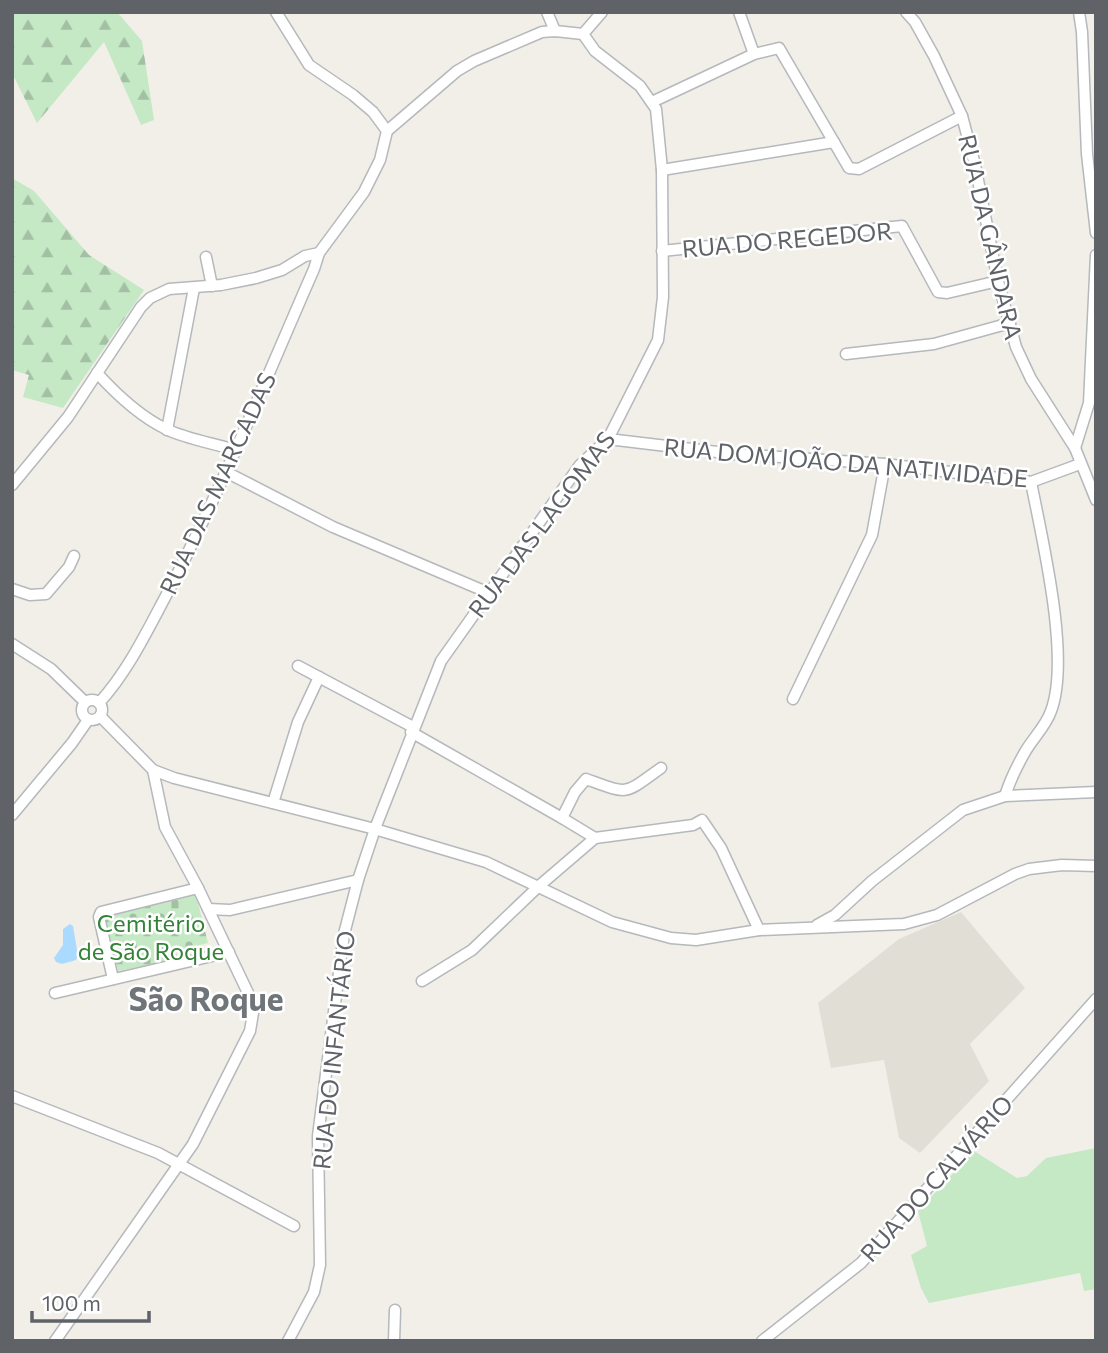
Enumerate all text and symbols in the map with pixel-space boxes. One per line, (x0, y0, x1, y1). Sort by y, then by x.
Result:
street label: RUA DA GÂNDARA (953, 131, 1029, 343)
street label: RUA DO REGEDOR (681, 215, 893, 263)
street label: RUA DAS MARCADAS (153, 367, 281, 599)
street label: RUA DAS LAGOMAS (461, 425, 621, 623)
street label: RUA DOM JOÃO DA NATIVIDADE (663, 432, 1029, 492)
park label: Cemitério de São Roque (78, 908, 224, 965)
street label: RUA DO INFANTÁRIO (306, 929, 360, 1171)
district label: São Roque (128, 978, 284, 1018)
street label: RUA DO CALVÁRIO (854, 1089, 1018, 1267)
scale bar (32, 1280, 149, 1324)
text: 100 m (42, 1290, 101, 1315)

